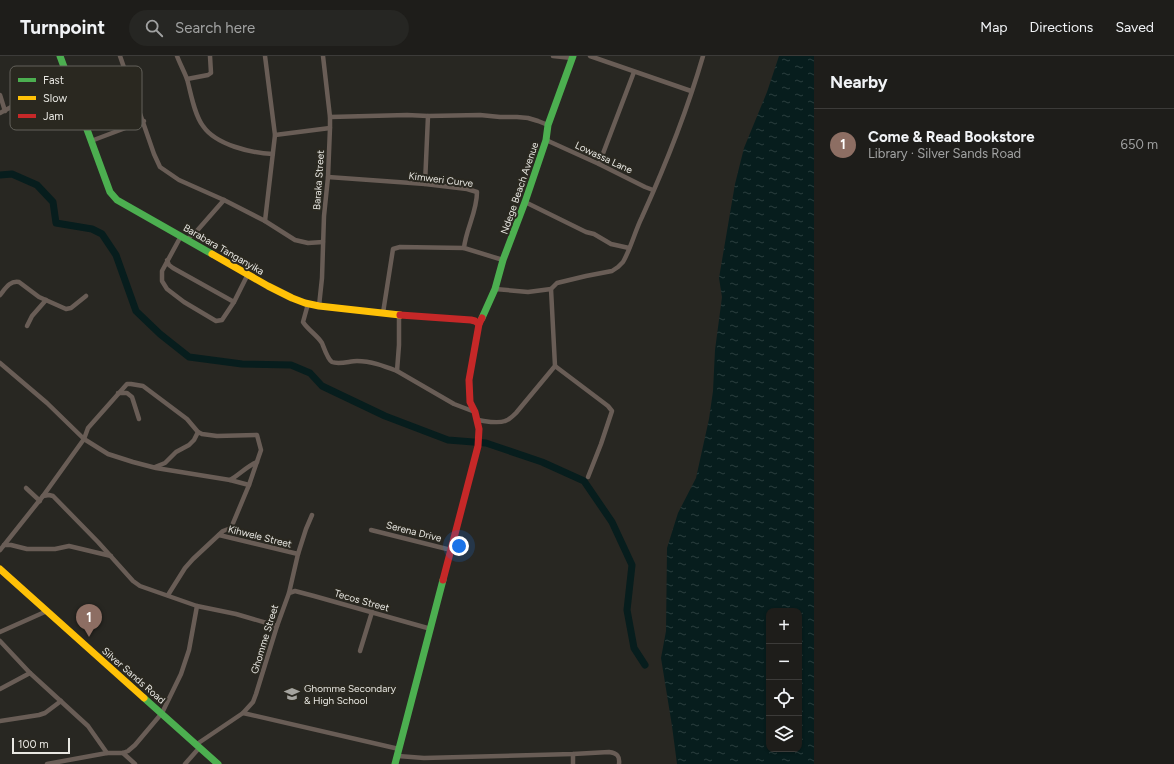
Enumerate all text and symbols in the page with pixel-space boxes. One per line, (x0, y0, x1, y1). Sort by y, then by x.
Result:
search box (129, 10, 409, 46)
text: Turnpoint (20, 16, 105, 39)
icon: search (143, 17, 165, 39)
text: Search here (175, 19, 255, 37)
text: Map (980, 19, 1008, 36)
text: Directions (1030, 19, 1093, 36)
text: Saved (1115, 19, 1154, 36)
legend (10, 66, 142, 130)
text: Nearby (830, 72, 888, 92)
text: Fast (43, 74, 64, 87)
text: Slow (43, 92, 67, 105)
text: Jam (43, 110, 64, 123)
text: Come & Read Bookstore (868, 128, 1035, 146)
text: 1 (840, 137, 846, 152)
text: 650 m (1121, 137, 1158, 152)
street label: Lowassa Lane (573, 138, 635, 177)
street label: Ndege Beach Avenue (498, 140, 542, 236)
text: Library · Silver Sands Road (868, 146, 1021, 161)
street label: Baraka Street (310, 149, 327, 210)
street label: Kimweri Curve (408, 169, 474, 190)
street label: Barabara Tanganyika (181, 221, 266, 278)
street label: Serena Drive (385, 518, 443, 545)
street label: Kihwele Street (227, 522, 293, 551)
your location (449, 536, 469, 556)
street label: Tecos Street (333, 586, 391, 615)
street label: Ghomme Street (248, 603, 281, 675)
pin: 1 (76, 604, 102, 637)
map controls (766, 608, 802, 752)
button: + (766, 608, 802, 644)
street label: Silver Sands Road (99, 644, 168, 707)
button: − (766, 644, 802, 680)
button: locate (766, 680, 802, 716)
place label: Ghomme Secondary & High School (304, 682, 397, 707)
school or university icon: Ghomme Secondary & High School (283, 685, 301, 703)
button: layers (766, 716, 802, 752)
scale bar (12, 736, 70, 755)
text: 100 m (18, 738, 49, 751)

